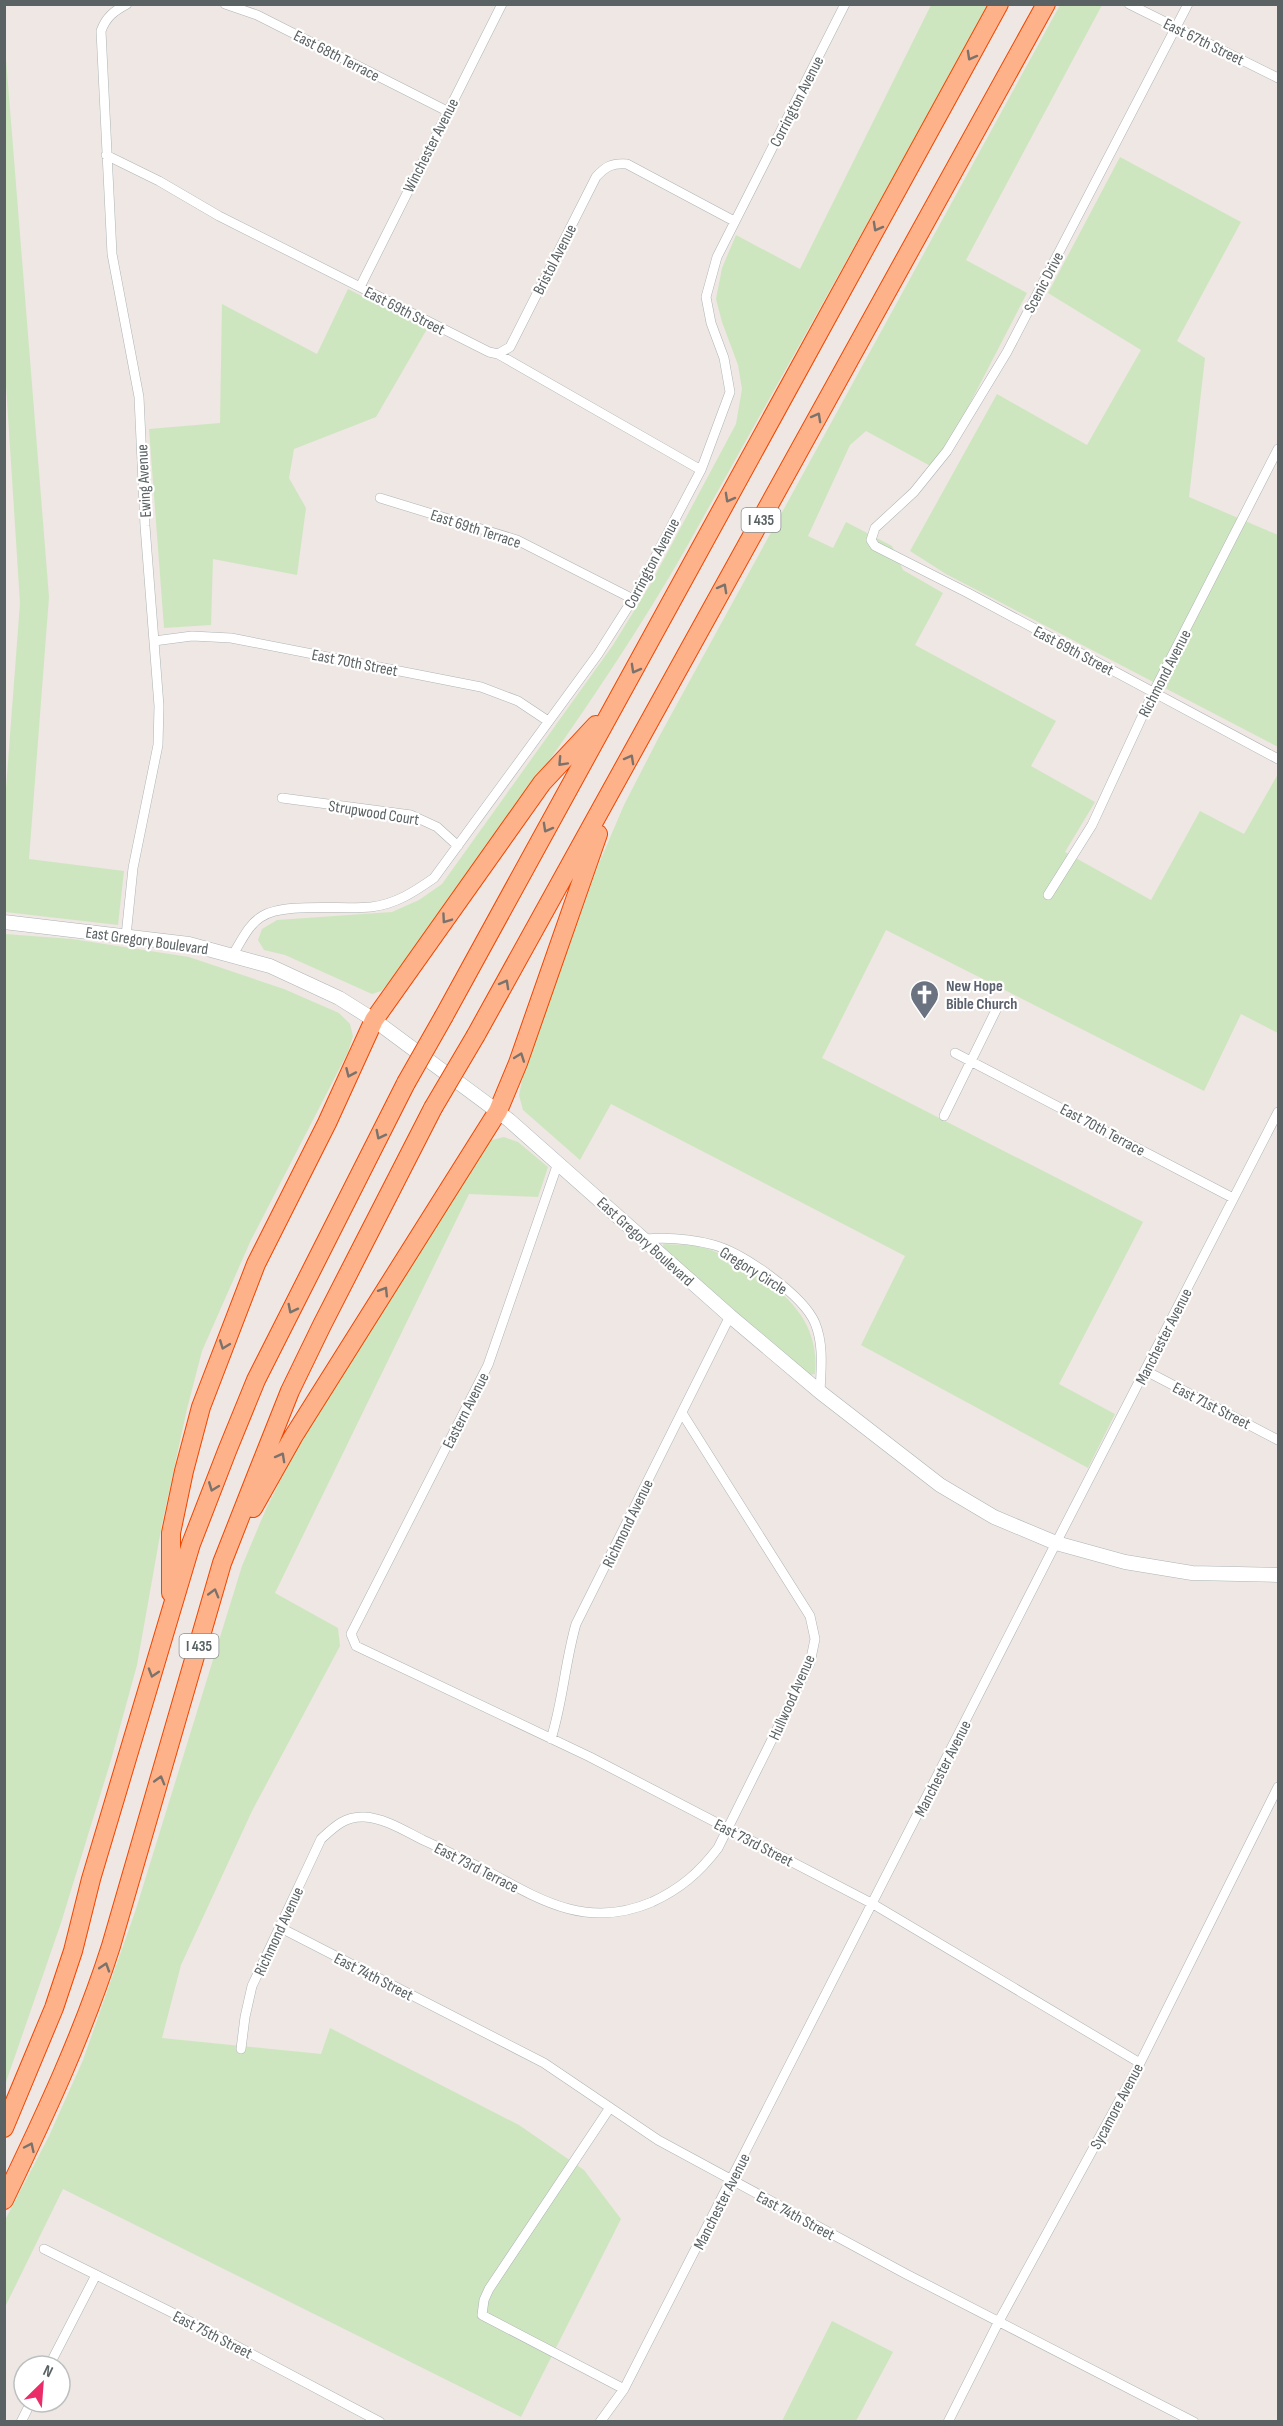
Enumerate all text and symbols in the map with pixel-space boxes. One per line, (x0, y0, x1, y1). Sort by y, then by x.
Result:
street label: East 67th Street (1160, 15, 1247, 70)
street label: East 68th Terrace (290, 27, 382, 86)
one-way arrow (967, 50, 978, 60)
street label: Corrington Avenue (766, 53, 828, 150)
street label: Winchester Avenue (399, 95, 463, 196)
street label: Bristol Avenue (530, 221, 581, 298)
one-way arrow (873, 221, 884, 231)
street label: Scenic Drive (1020, 249, 1068, 316)
street label: East 69th Street (361, 283, 448, 340)
one-way arrow (810, 412, 821, 423)
street label: Ewing Avenue (133, 444, 156, 518)
one-way arrow (725, 491, 736, 502)
street label: East 69th Terrace (428, 506, 523, 553)
road number: I 435 (742, 508, 780, 532)
street label: Corrington Avenue (621, 515, 684, 612)
one-way arrow (716, 583, 727, 594)
street label: East 69th Street (1030, 622, 1117, 680)
street label: Richmond Avenue (1135, 627, 1196, 721)
street label: East 70th Street (310, 646, 399, 681)
one-way arrow (631, 662, 642, 673)
one-way arrow (623, 754, 634, 765)
one-way arrow (558, 755, 569, 766)
street label: Strupwood Court (327, 797, 421, 830)
one-way arrow (543, 822, 554, 833)
one-way arrow (442, 912, 453, 923)
street label: East Gregory Boulevard (84, 923, 209, 960)
place label: New Hope Bible Church (946, 977, 1017, 1014)
church icon: New Hope Bible Church (909, 978, 941, 1020)
one-way arrow (497, 980, 509, 990)
one-way arrow (513, 1052, 526, 1063)
one-way arrow (345, 1066, 357, 1077)
street label: East 70th Terrace (1057, 1100, 1148, 1161)
one-way arrow (375, 1129, 387, 1140)
street label: East Gregory Boulevard (593, 1194, 697, 1291)
street label: Gregory Circle (716, 1243, 790, 1299)
street label: Manchester Avenue (1132, 1285, 1197, 1388)
one-way arrow (377, 1287, 389, 1297)
one-way arrow (287, 1303, 299, 1314)
one-way arrow (219, 1339, 231, 1350)
street label: Eastern Avenue (439, 1370, 494, 1452)
street label: East 71st Street (1169, 1379, 1253, 1434)
one-way arrow (274, 1453, 286, 1463)
street label: Richmond Avenue (599, 1476, 658, 1571)
one-way arrow (208, 1481, 220, 1492)
one-way arrow (207, 1588, 219, 1599)
road number: I 435 (180, 1634, 218, 1658)
street label: Hullwood Avenue (765, 1652, 820, 1743)
one-way arrow (148, 1667, 160, 1678)
street label: Manchester Avenue (911, 1717, 976, 1820)
one-way arrow (153, 1775, 165, 1786)
street label: East 73rd Street (711, 1815, 796, 1871)
street label: East 73rd Terrace (431, 1839, 522, 1898)
street label: Richmond Avenue (251, 1884, 308, 1979)
street label: East 74th Street (331, 1949, 416, 2005)
one-way arrow (97, 1962, 110, 1973)
street label: Sycamore Avenue (1087, 2061, 1148, 2153)
one-way arrow (22, 2142, 34, 2153)
street label: Manchester Avenue (690, 2150, 755, 2253)
street label: East 74th Street (753, 2188, 838, 2245)
street label: East 75th Street (169, 2307, 255, 2363)
north arrow (12, 2354, 72, 2414)
text: N (40, 2361, 56, 2382)

